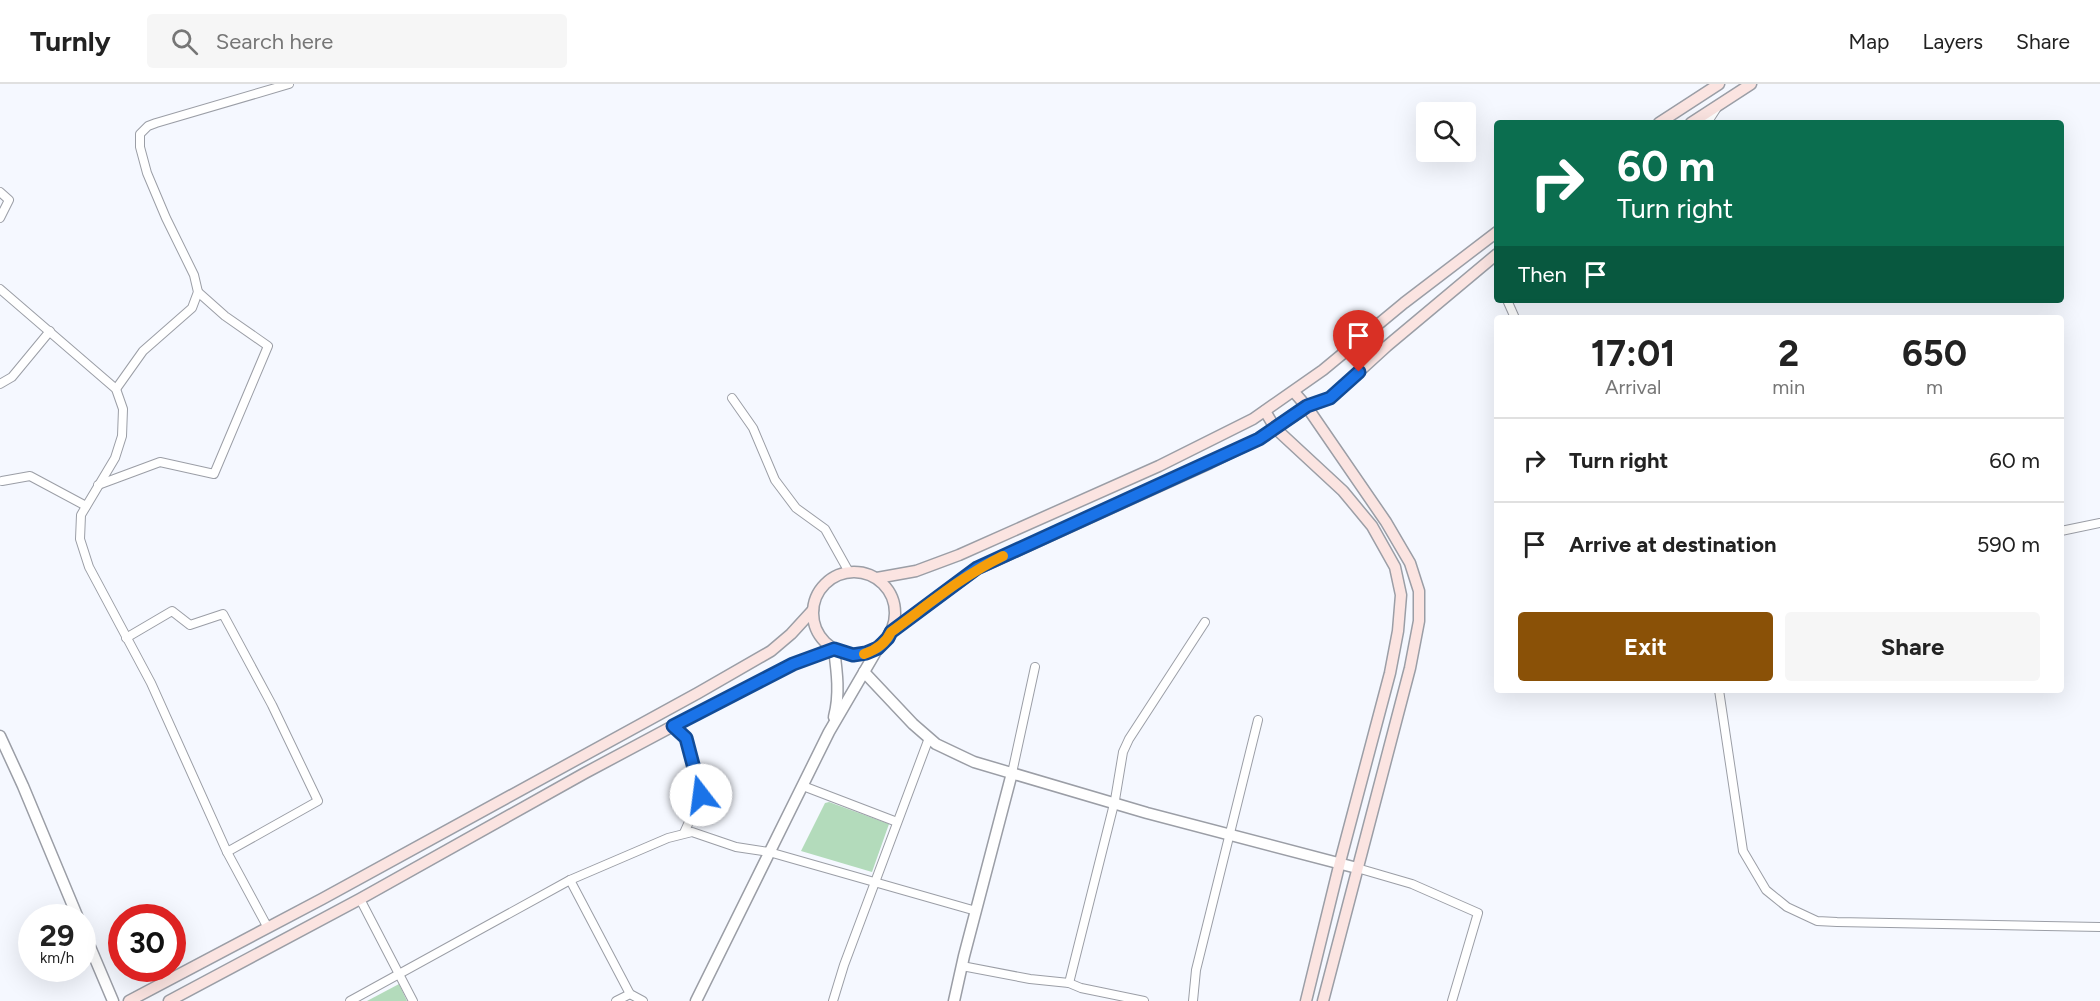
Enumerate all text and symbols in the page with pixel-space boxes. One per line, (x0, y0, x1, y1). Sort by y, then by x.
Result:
search box (147, 14, 567, 68)
text: Turnly (30, 24, 111, 58)
icon: search (168, 25, 201, 58)
text: Search here (216, 28, 333, 55)
text: Map (1849, 29, 1889, 54)
text: Layers (1922, 29, 1983, 54)
text: Share (2016, 29, 2070, 54)
map controls (1416, 102, 1476, 162)
button: search (1416, 102, 1476, 162)
text: 60 m (1617, 141, 1715, 192)
icon: right (1518, 144, 1596, 222)
text: Turn right (1617, 192, 1733, 225)
icon: arrive (1579, 258, 1612, 291)
text: Then (1518, 261, 1567, 288)
pin (1333, 310, 1384, 372)
icon: arrive (1342, 319, 1375, 352)
text: 17:01 (1591, 332, 1675, 375)
text: 2 (1778, 332, 1799, 375)
text: 650 (1902, 332, 1967, 375)
text: Arrival (1605, 375, 1661, 399)
text: min (1772, 375, 1805, 399)
text: m (1926, 375, 1943, 399)
icon: right (1518, 444, 1551, 477)
text: Turn right (1569, 447, 1668, 474)
text: 60 m (1989, 447, 2040, 474)
icon: arrive (1518, 528, 1551, 561)
text: Arrive at destination (1569, 531, 1777, 558)
text: 590 m (1977, 531, 2040, 558)
button: Exit (1518, 612, 1773, 681)
button: Share (1785, 612, 2040, 681)
position arrow (669, 763, 733, 827)
speed limit sign: 30 (108, 904, 186, 982)
text: 29 (40, 917, 74, 954)
text: km/h (40, 949, 74, 967)

